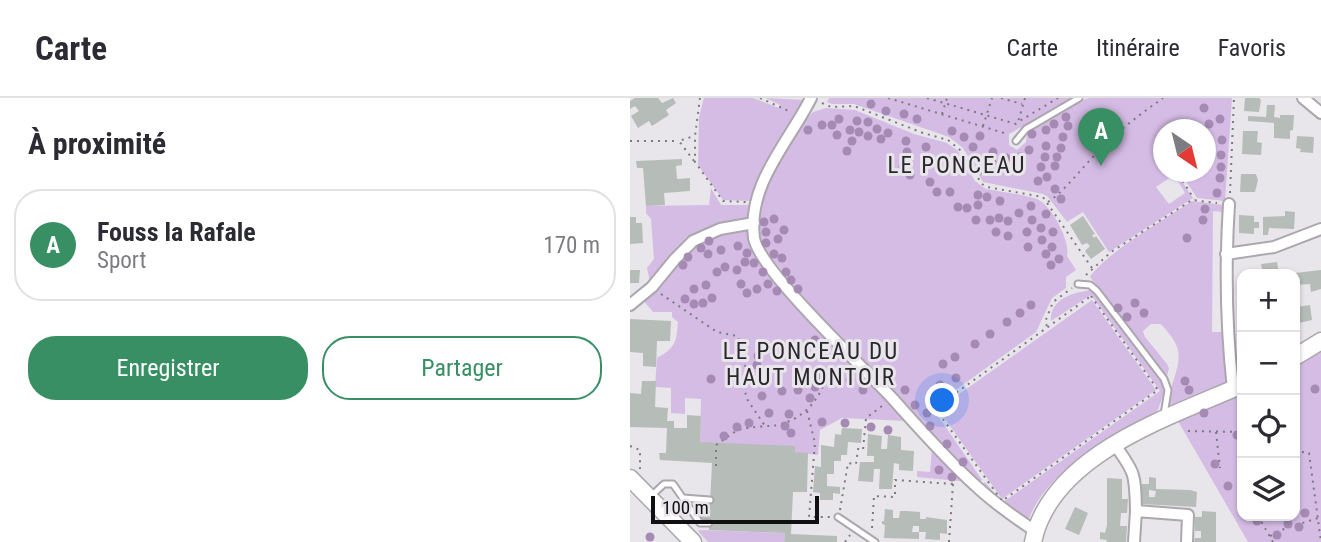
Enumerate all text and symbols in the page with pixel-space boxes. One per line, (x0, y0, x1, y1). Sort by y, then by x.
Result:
text: Carte (35, 29, 107, 68)
text: Carte (1007, 34, 1058, 62)
text: Itinéraire (1096, 34, 1180, 62)
text: Favoris (1218, 34, 1286, 62)
pin: A (1078, 108, 1124, 166)
north arrow (1153, 119, 1216, 182)
text: À proximité (28, 126, 166, 161)
district label: LE PONCEAU (888, 152, 1026, 179)
text: Fouss la Rafale (97, 217, 256, 247)
text: A (46, 232, 60, 259)
text: 170 m (543, 232, 600, 259)
text: Sport (97, 247, 146, 274)
map controls (1237, 269, 1300, 521)
button: + (1237, 269, 1300, 332)
button: − (1237, 332, 1300, 395)
button: Enregistrer (28, 336, 308, 400)
button: Partager (322, 336, 602, 400)
district label: LE PONCEAU DU HAUT MONTOIR (723, 338, 899, 391)
your location (925, 383, 959, 417)
button: locate (1237, 395, 1300, 458)
button: layers (1237, 458, 1300, 521)
scale bar (651, 493, 819, 525)
text: 100 m (662, 496, 709, 519)

